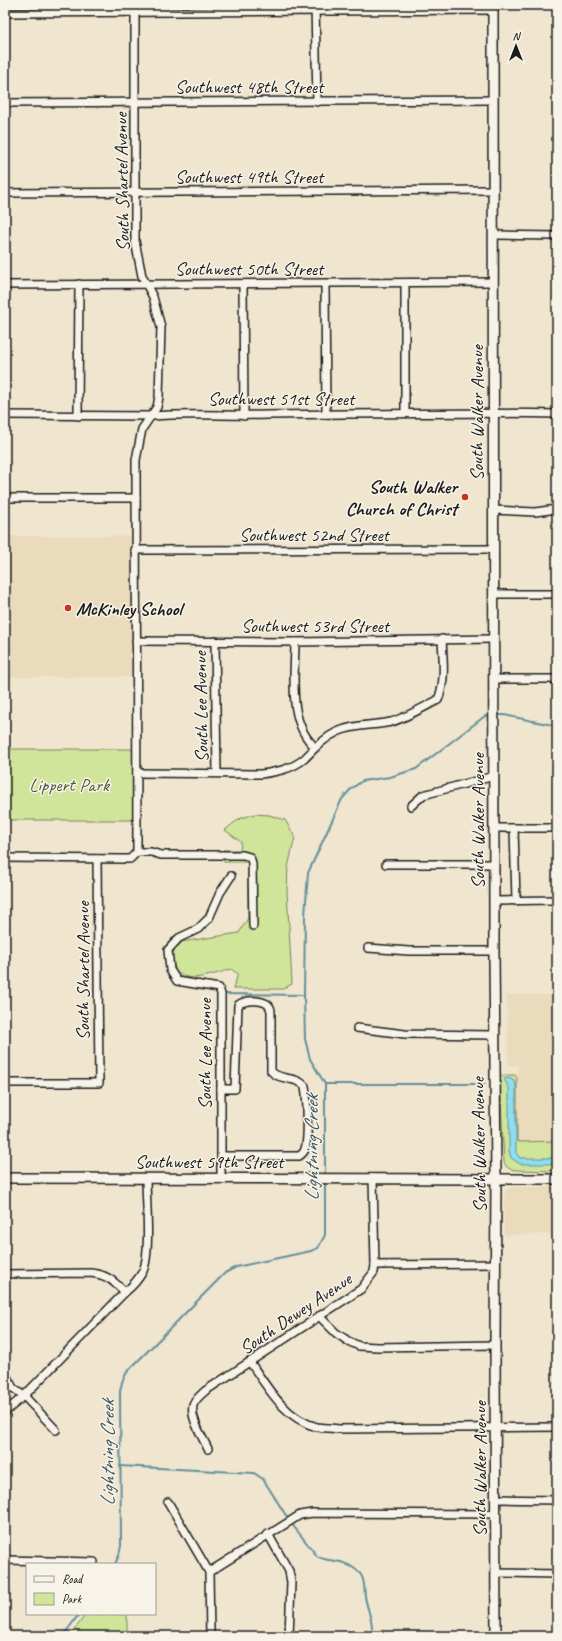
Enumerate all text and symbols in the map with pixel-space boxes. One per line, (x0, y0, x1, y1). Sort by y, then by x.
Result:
north arrow (496, 26, 536, 66)
text: N (513, 29, 522, 43)
street label: Southwest 48th Street (175, 75, 325, 99)
street label: South Shartel Avenue (109, 111, 135, 252)
street label: Southwest 49th Street (175, 165, 325, 189)
street label: Southwest 50th Street (175, 257, 325, 281)
street label: South Walker Avenue (465, 343, 489, 481)
street label: Southwest 51st Street (208, 387, 356, 411)
place label: South Walker Church of Christ (346, 475, 460, 521)
marker: South Walker Church of Christ (460, 492, 470, 502)
street label: Southwest 52nd Street (239, 523, 391, 547)
place label: McKinley School (76, 597, 185, 621)
marker: McKinley School (63, 603, 73, 613)
street label: Southwest 53rd Street (241, 614, 391, 638)
street label: South Lee Avenue (188, 649, 214, 763)
street label: South Walker Avenue (466, 751, 490, 889)
park label: Lippert Park (29, 773, 111, 797)
street label: South Shartel Avenue (71, 900, 95, 1040)
street label: South Lee Avenue (193, 997, 217, 1110)
street label: South Walker Avenue (466, 1075, 492, 1213)
water label: Lightning Creek (299, 1091, 324, 1201)
street label: Southwest 59th Street (135, 1150, 285, 1174)
street label: South Dewey Avenue (235, 1266, 358, 1360)
water label: Lightning Creek (95, 1396, 120, 1506)
street label: South Walker Avenue (468, 1399, 492, 1537)
legend (26, 1563, 156, 1615)
text: Road (62, 1571, 84, 1587)
text: Park (62, 1591, 83, 1607)

